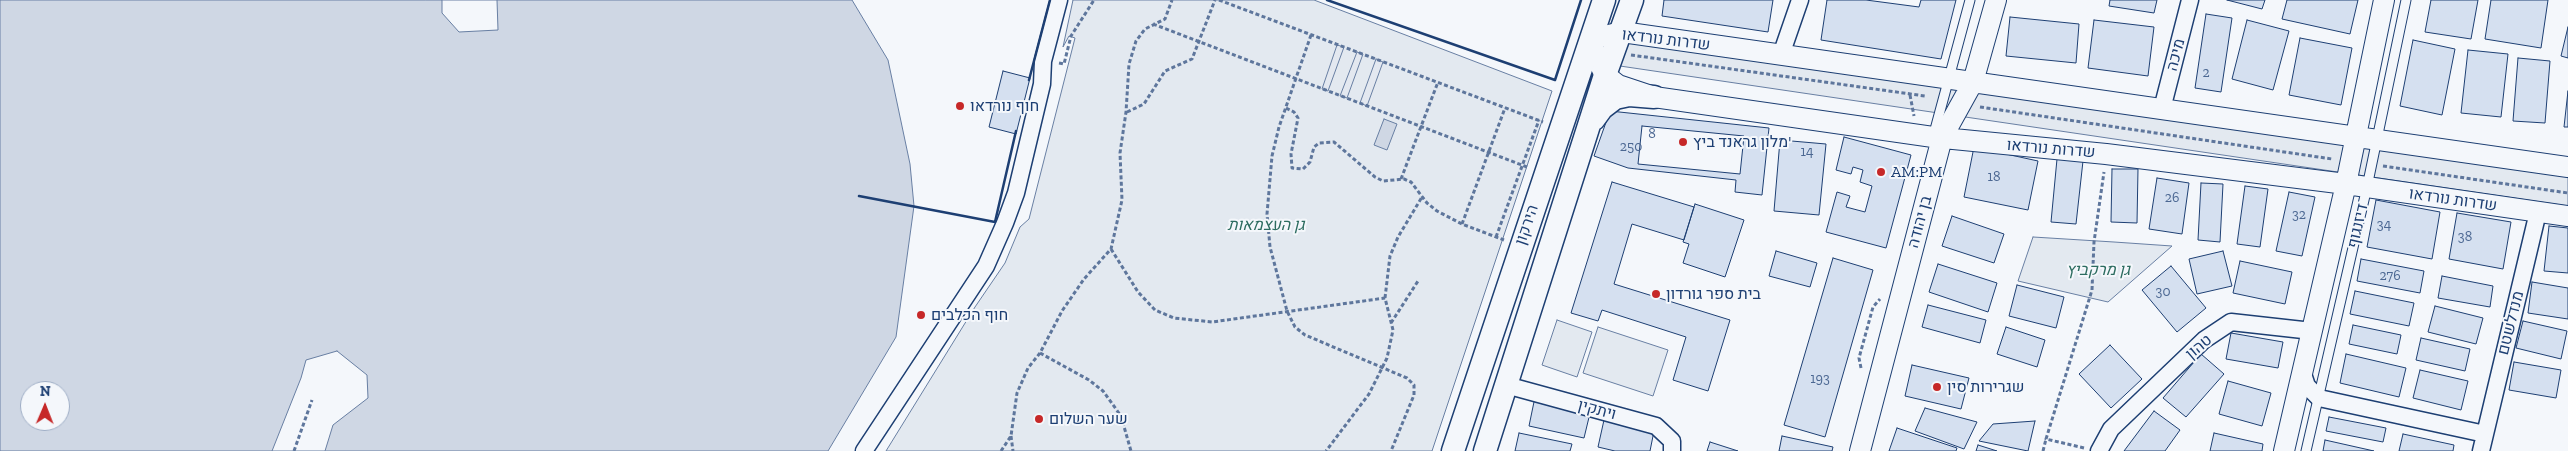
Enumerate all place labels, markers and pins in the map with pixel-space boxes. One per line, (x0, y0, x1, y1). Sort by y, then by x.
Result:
place label: חוף נורדאו (970, 96, 1039, 116)
marker: חוף נורדאו (954, 100, 966, 112)
place label: מלון גראנד ביץ' (1693, 132, 1791, 152)
marker: מלון גראנד ביץ' (1677, 136, 1689, 148)
place label: AM:PM (1891, 162, 1942, 182)
marker: AM:PM (1875, 166, 1887, 178)
place label: בית ספר גורדון (1666, 284, 1761, 304)
marker: בית ספר גורדון (1650, 288, 1662, 300)
place label: חוף הכלבים (931, 305, 1008, 325)
marker: חוף הכלבים (915, 309, 927, 321)
place label: שגרירות סין (1947, 377, 2024, 397)
marker: שגרירות סין (1931, 381, 1943, 393)
place label: שער השלום (1049, 409, 1128, 429)
marker: שער השלום (1033, 413, 1045, 425)

